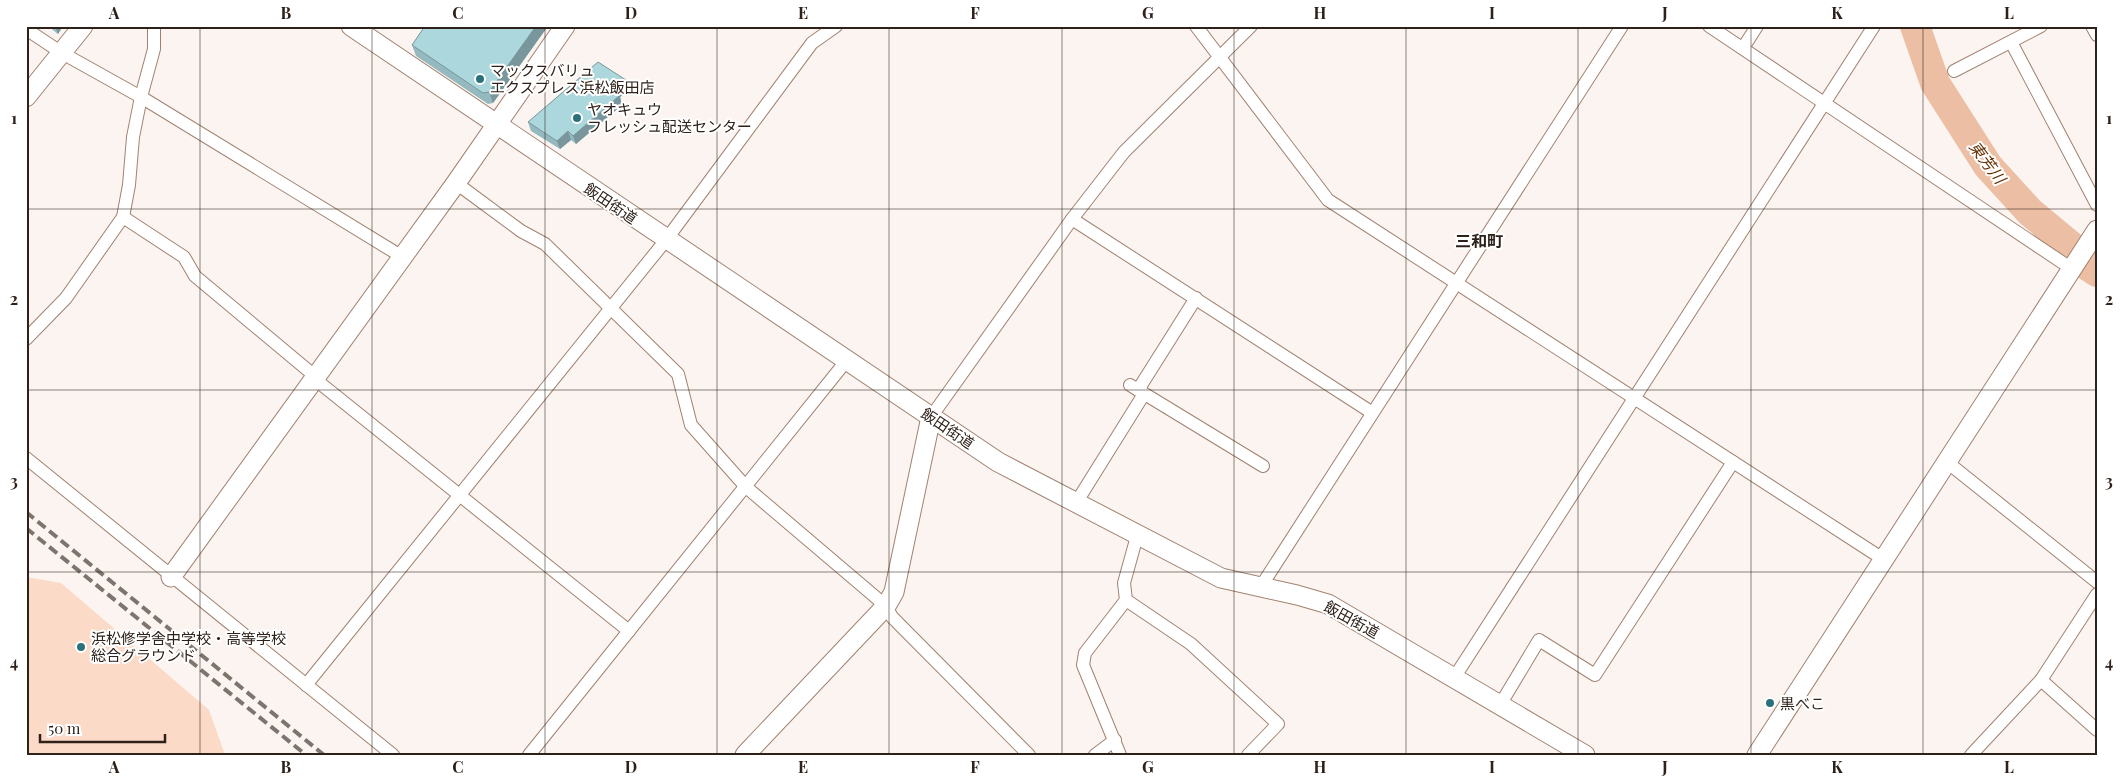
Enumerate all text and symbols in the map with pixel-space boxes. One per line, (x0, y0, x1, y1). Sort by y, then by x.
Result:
text: A (108, 2, 120, 23)
text: B (281, 2, 292, 23)
text: C (452, 2, 464, 23)
text: D (625, 2, 637, 23)
text: E (798, 2, 808, 23)
text: F (970, 2, 980, 23)
text: G (1142, 2, 1154, 23)
text: H (1314, 2, 1327, 23)
text: I (1489, 2, 1495, 23)
text: J (1661, 2, 1668, 23)
text: K (1831, 2, 1843, 23)
text: L (2004, 2, 2014, 23)
place label: マックスバリュ エクスプレス浜松飯田店 (490, 60, 655, 97)
marker: マックスバリュ エクスプレス浜松飯田店 (474, 73, 486, 85)
place label: ヤオキュウ フレッシュ配送センター (587, 99, 752, 136)
text: 1 (11, 107, 17, 128)
text: 1 (2106, 107, 2112, 128)
marker: ヤオキュウ フレッシュ配送センター (571, 112, 583, 124)
water label: 東芳川 (1965, 137, 2012, 189)
street label: 飯田街道 (581, 178, 641, 228)
district label: 三和町 (1455, 230, 1503, 251)
text: 2 (10, 288, 18, 309)
text: 2 (2105, 288, 2113, 309)
street label: 飯田街道 (918, 403, 978, 453)
text: 3 (10, 470, 18, 491)
text: 3 (2105, 470, 2113, 491)
street label: 飯田街道 (1321, 596, 1383, 642)
place label: 浜松修学舎中学校・高等学校 総合グラウンド (91, 628, 286, 665)
marker: 浜松修学舎中学校・高等学校 総合グラウンド (75, 641, 87, 653)
text: 4 (10, 651, 18, 672)
text: 4 (2105, 651, 2113, 672)
place label: 黒べこ (1780, 693, 1825, 713)
marker: 黒べこ (1764, 697, 1776, 709)
scale bar (40, 711, 165, 743)
text: 50 m (48, 718, 81, 738)
text: A (108, 756, 120, 777)
text: B (281, 756, 292, 777)
text: C (452, 756, 464, 777)
text: D (625, 756, 637, 777)
text: E (798, 756, 808, 777)
text: F (970, 756, 980, 777)
text: G (1142, 756, 1154, 777)
text: H (1314, 756, 1327, 777)
text: I (1489, 756, 1495, 777)
text: J (1661, 756, 1668, 777)
text: K (1831, 756, 1843, 777)
text: L (2004, 756, 2014, 777)

